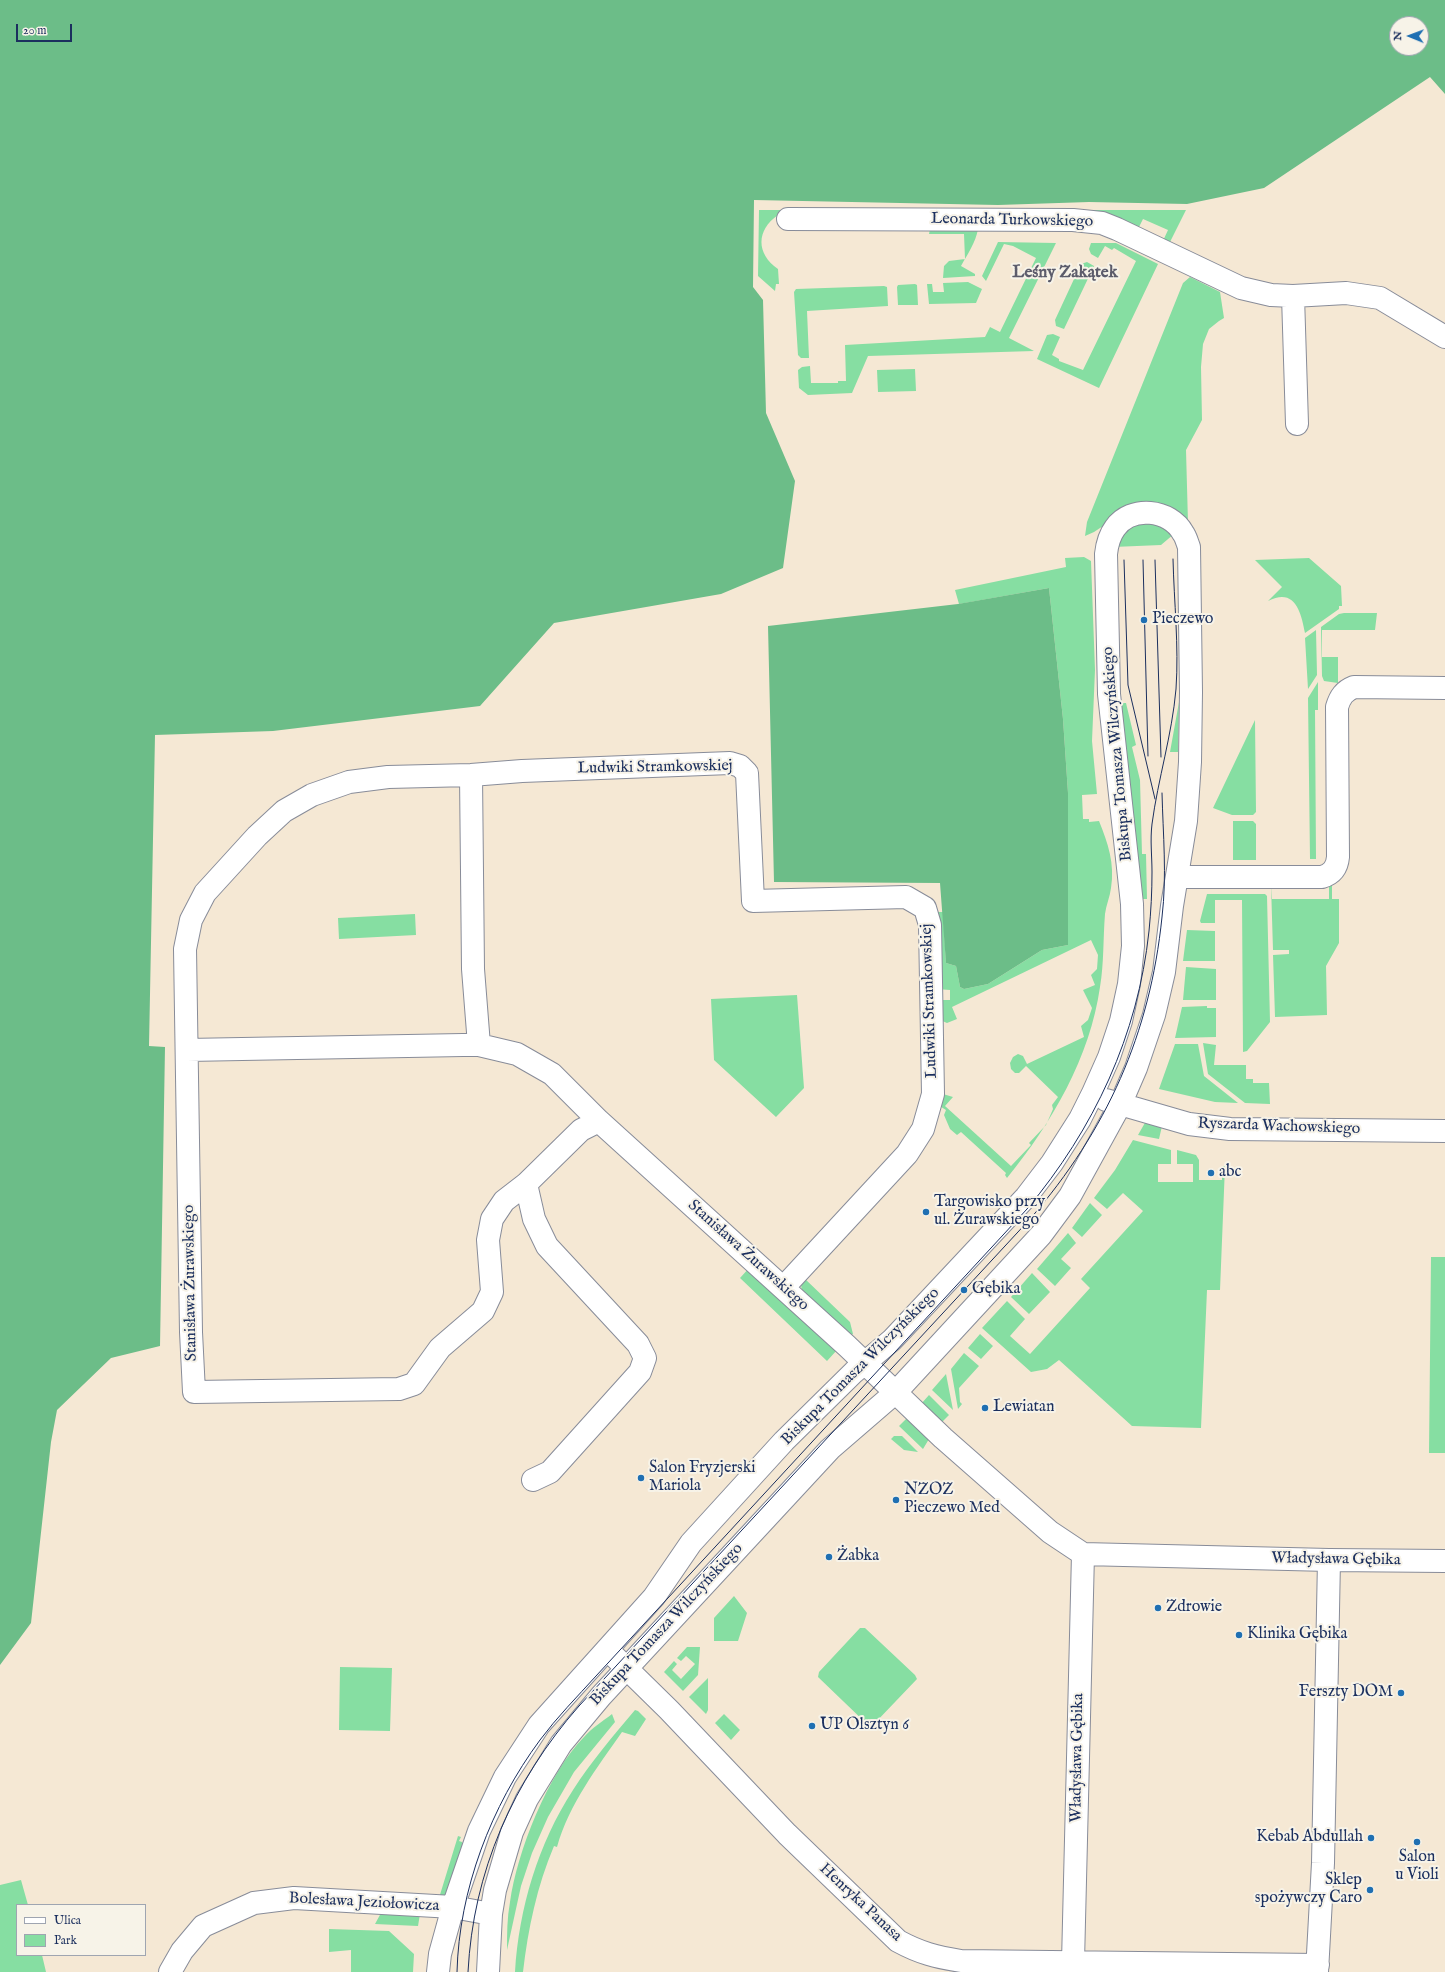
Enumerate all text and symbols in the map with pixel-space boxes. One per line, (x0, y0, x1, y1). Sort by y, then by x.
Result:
scale bar (18, 16, 74, 42)
north arrow (1389, 16, 1429, 56)
text: 20 m (23, 23, 46, 38)
text: N (1391, 31, 1405, 41)
street label: Leonarda Turkowskiego (931, 210, 1093, 232)
district label: Leśny Zakątek (1012, 264, 1118, 284)
place label: Pieczewo (1152, 610, 1213, 630)
marker: Pieczewo (1139, 615, 1149, 625)
street label: Biskupa Tomasza Wilczyńskiego (1099, 646, 1137, 862)
street label: Ludwiki Stramkowskiej (577, 757, 733, 779)
street label: Ludwiki Stramkowskiej (918, 923, 942, 1079)
street label: Ryszarda Wachowskiego (1197, 1115, 1361, 1139)
place label: abc (1219, 1163, 1241, 1183)
marker: abc (1206, 1168, 1216, 1178)
place label: Targowisko przy ul. Żurawskiego (934, 1193, 1045, 1231)
street label: Stanisława Żurawskiego (683, 1196, 813, 1316)
street label: Stanisława Żurawskiego (180, 1205, 202, 1361)
marker: Targowisko przy ul. Żurawskiego (921, 1207, 931, 1217)
place label: Gębika (972, 1280, 1020, 1300)
street label: Biskupa Tomasza Wilczyńskiego (778, 1284, 944, 1450)
marker: Gębika (959, 1285, 969, 1295)
place label: Lewiatan (993, 1398, 1054, 1418)
marker: Lewiatan (980, 1403, 990, 1413)
place label: Salon Fryzjerski Mariola (649, 1459, 756, 1497)
marker: Salon Fryzjerski Mariola (636, 1473, 646, 1483)
place label: NZOZ Pieczewo Med (904, 1481, 1000, 1519)
marker: NZOZ Pieczewo Med (891, 1495, 901, 1505)
street label: Biskupa Tomasza Wilczyńskiego (586, 1540, 748, 1710)
place label: Żabka (837, 1547, 879, 1567)
street label: Władysława Gębika (1271, 1549, 1401, 1571)
marker: Żabka (824, 1552, 834, 1562)
place label: Zdrowie (1166, 1598, 1222, 1618)
marker: Zdrowie (1153, 1603, 1163, 1613)
place label: Klinika Gębika (1247, 1625, 1347, 1645)
marker: Klinika Gębika (1234, 1630, 1244, 1640)
place label: Ferszty DOM (1299, 1683, 1393, 1703)
marker: Ferszty DOM (1396, 1688, 1406, 1698)
street label: Władysława Gębika (1067, 1693, 1089, 1823)
place label: UP Olsztyn 6 (820, 1716, 909, 1736)
marker: UP Olsztyn 6 (807, 1721, 817, 1731)
place label: Kebab Abdullah (1256, 1828, 1363, 1848)
marker: Kebab Abdullah (1366, 1833, 1376, 1843)
marker: Salon u Violi (1412, 1837, 1422, 1847)
place label: Salon u Violi (1395, 1848, 1439, 1886)
street label: Henryka Panasa (815, 1860, 905, 1946)
place label: Sklep spożywczy Caro (1255, 1871, 1362, 1909)
marker: Sklep spożywczy Caro (1365, 1885, 1375, 1895)
street label: Bolesława Jeziołowicza (288, 1889, 440, 1917)
legend (16, 1904, 146, 1956)
text: Ulica (54, 1913, 81, 1928)
text: Park (54, 1933, 77, 1948)

